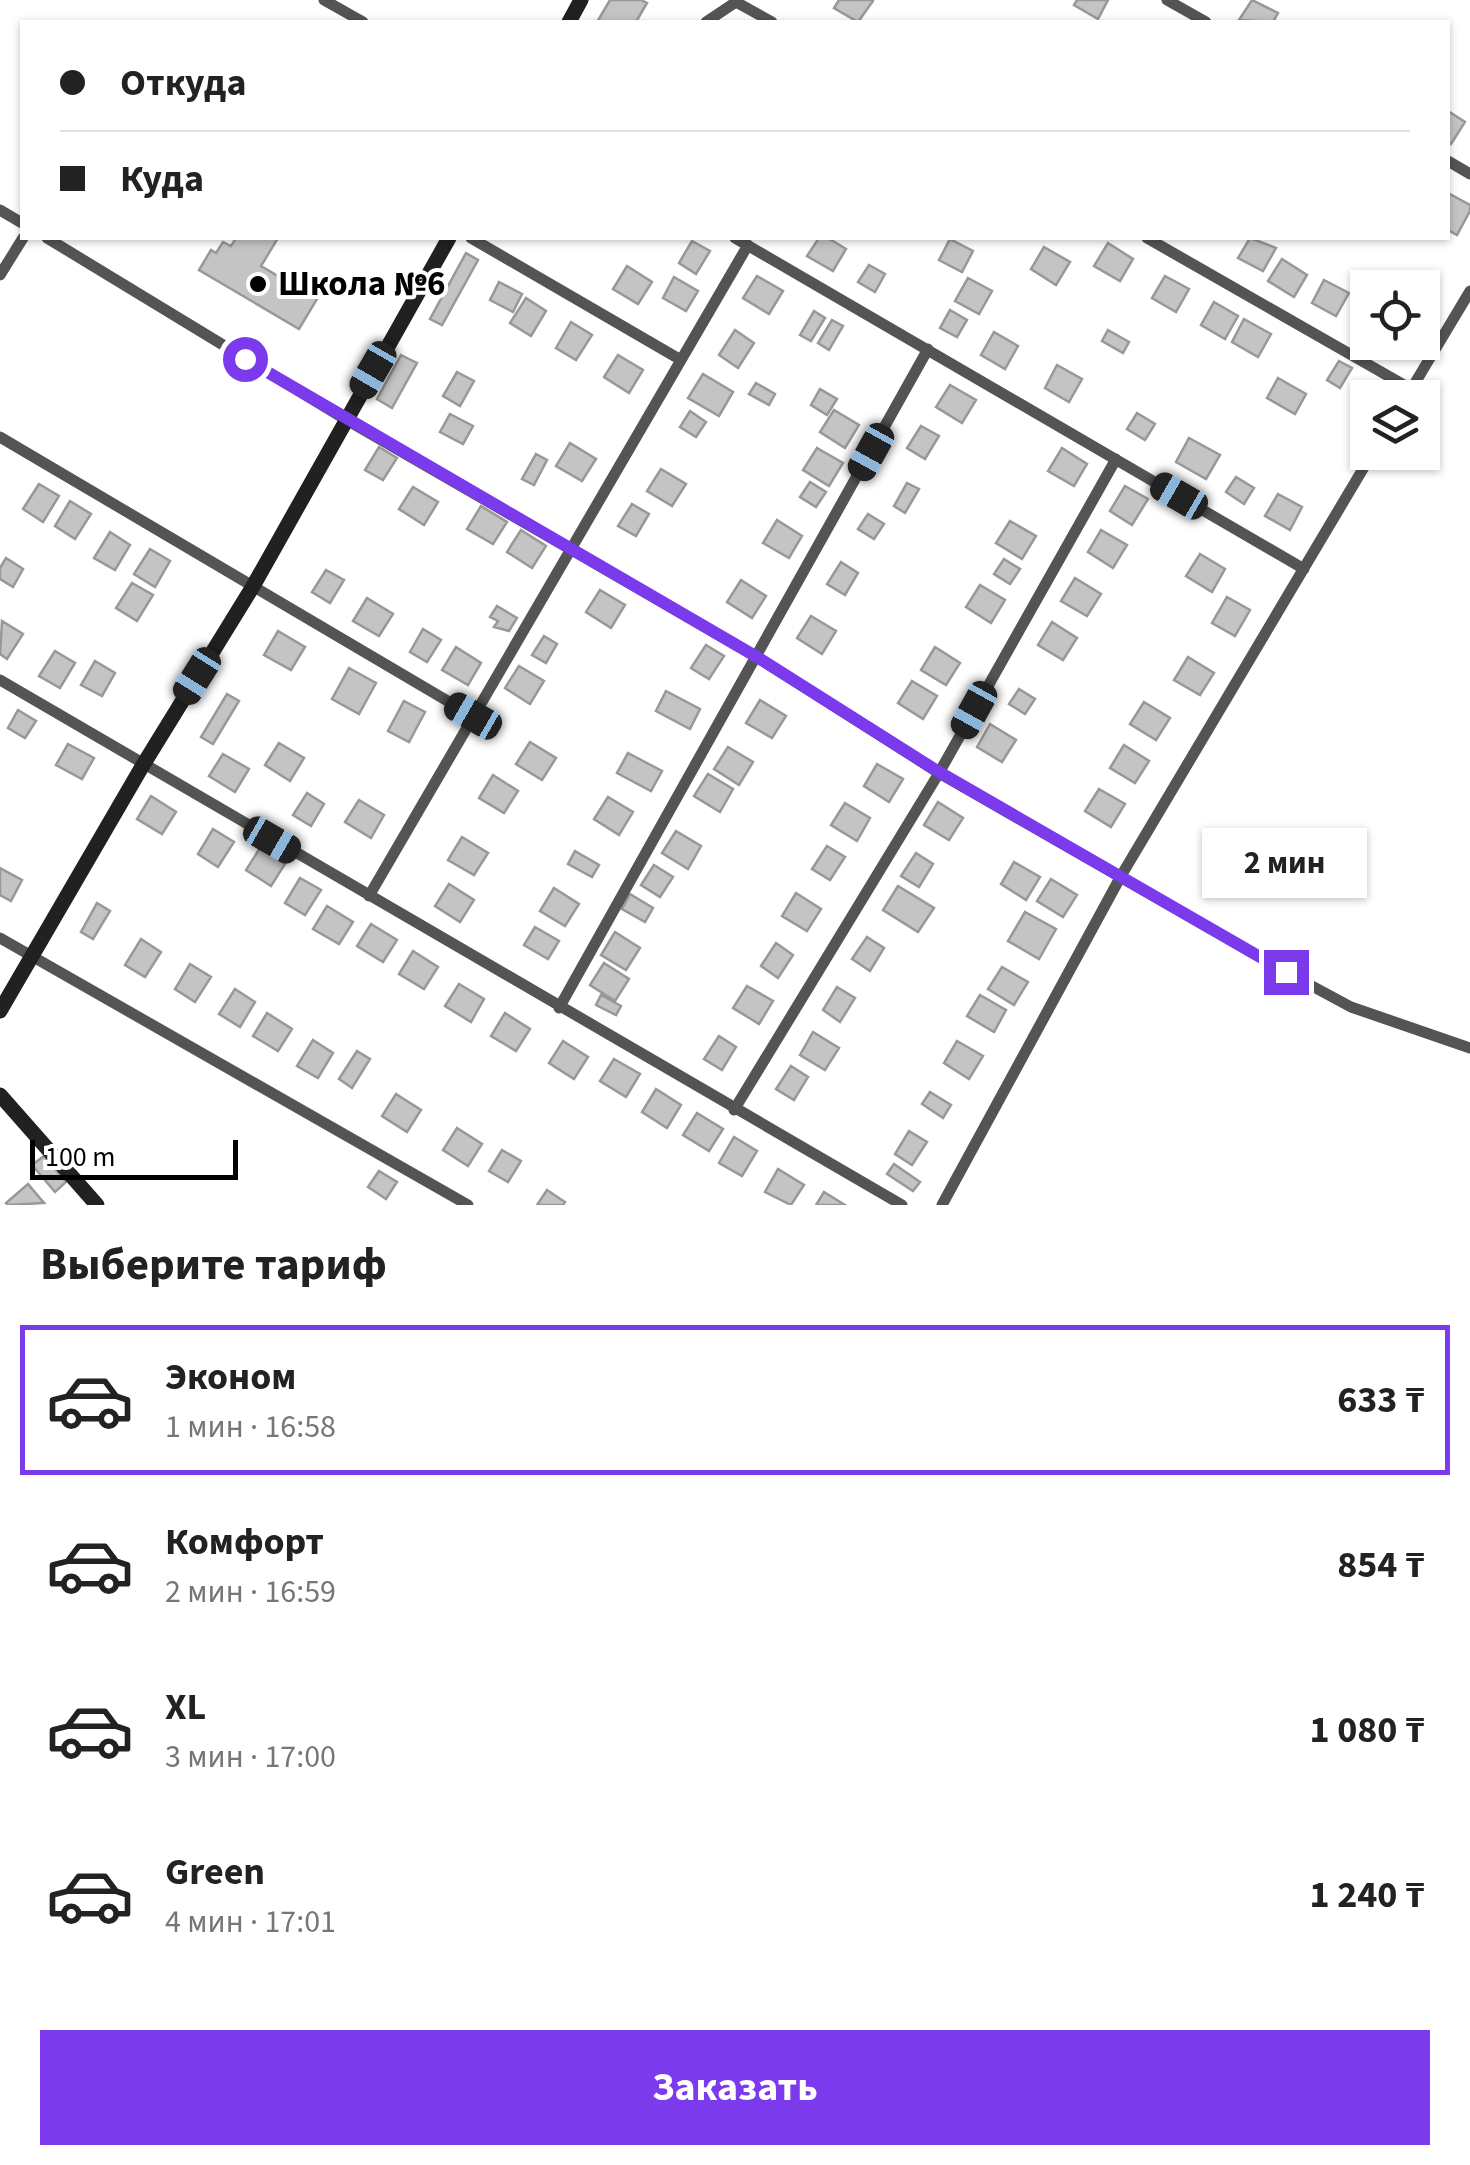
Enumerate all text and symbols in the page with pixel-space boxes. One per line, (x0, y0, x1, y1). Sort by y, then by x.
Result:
text: Откуда (120, 56, 247, 110)
text: Куда (120, 152, 204, 206)
place label: Школа №6 (278, 259, 446, 309)
map controls (1350, 270, 1440, 470)
button: locate (1350, 270, 1440, 360)
marker: Школа №6 (247, 273, 269, 295)
route start (223, 337, 268, 382)
car (345, 337, 401, 403)
button: layers (1350, 380, 1440, 470)
car (843, 418, 899, 486)
car (1146, 468, 1212, 524)
car (168, 643, 226, 709)
car (946, 676, 1002, 744)
car (440, 688, 506, 744)
car (239, 812, 305, 868)
callout: 2 мин (1204, 827, 1368, 897)
text: 2 мин (1244, 840, 1325, 886)
route end (1264, 950, 1309, 995)
scale bar (30, 1135, 238, 1180)
text: 100 m (45, 1137, 116, 1177)
text: Выберите тариф (40, 1233, 387, 1297)
text: Эконом (165, 1350, 296, 1404)
icon: car (45, 1355, 135, 1445)
text: 633 ₸ (1337, 1373, 1425, 1427)
text: 1 мин · 16:58 (165, 1404, 336, 1450)
text: Комфорт (165, 1515, 324, 1569)
icon: car (45, 1520, 135, 1610)
text: 854 ₸ (1337, 1538, 1425, 1592)
text: 2 мин · 16:59 (165, 1569, 336, 1615)
text: XL (165, 1680, 206, 1734)
icon: car (45, 1685, 135, 1775)
text: 1 080 ₸ (1309, 1703, 1425, 1757)
text: 3 мин · 17:00 (165, 1734, 336, 1780)
text: Green (165, 1845, 265, 1899)
icon: car (45, 1850, 135, 1940)
text: 1 240 ₸ (1309, 1868, 1425, 1922)
text: 4 мин · 17:01 (165, 1899, 336, 1945)
button: Заказать (40, 2030, 1430, 2145)

